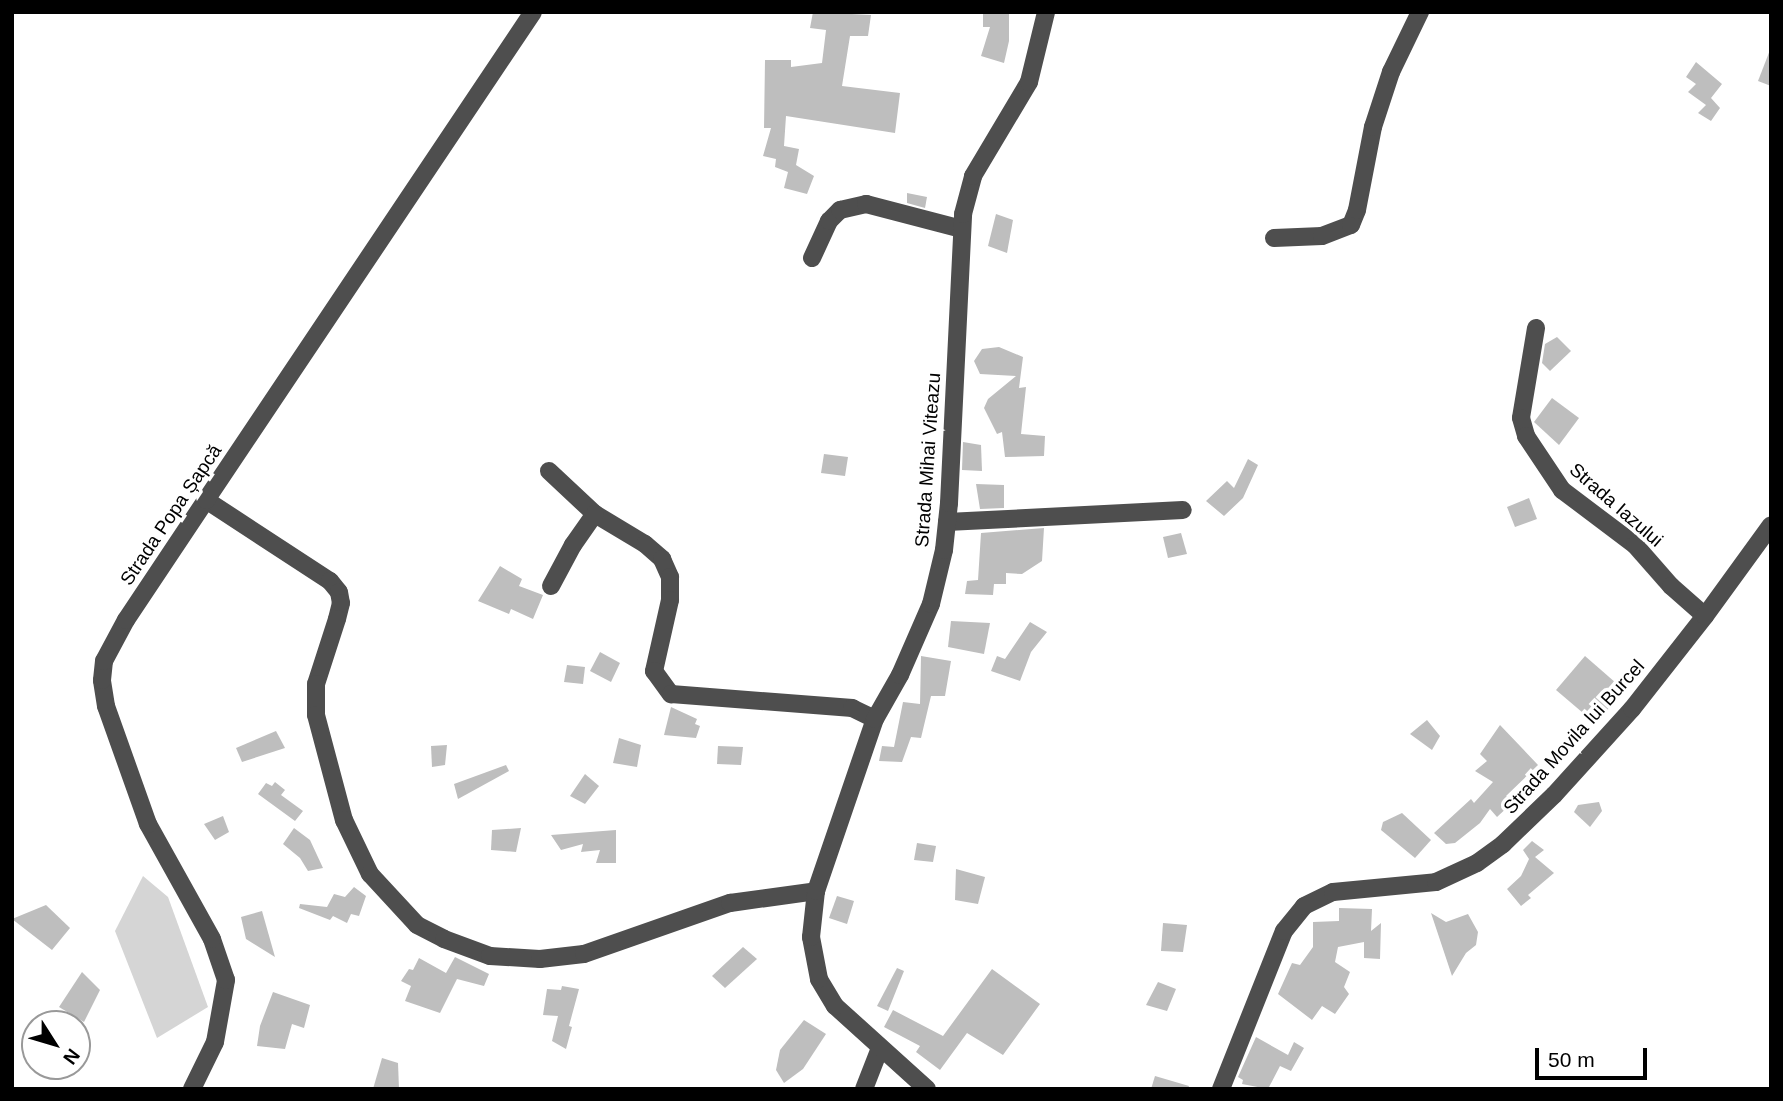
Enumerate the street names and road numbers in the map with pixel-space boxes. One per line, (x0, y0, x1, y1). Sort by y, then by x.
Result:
street label: Strada Mihai Viteazu (911, 372, 945, 548)
street label: Strada Popa Șapcă (115, 440, 227, 590)
street label: Strada Iazului (1565, 458, 1667, 552)
street label: Strada Movila lui Burcel (1499, 655, 1649, 819)

